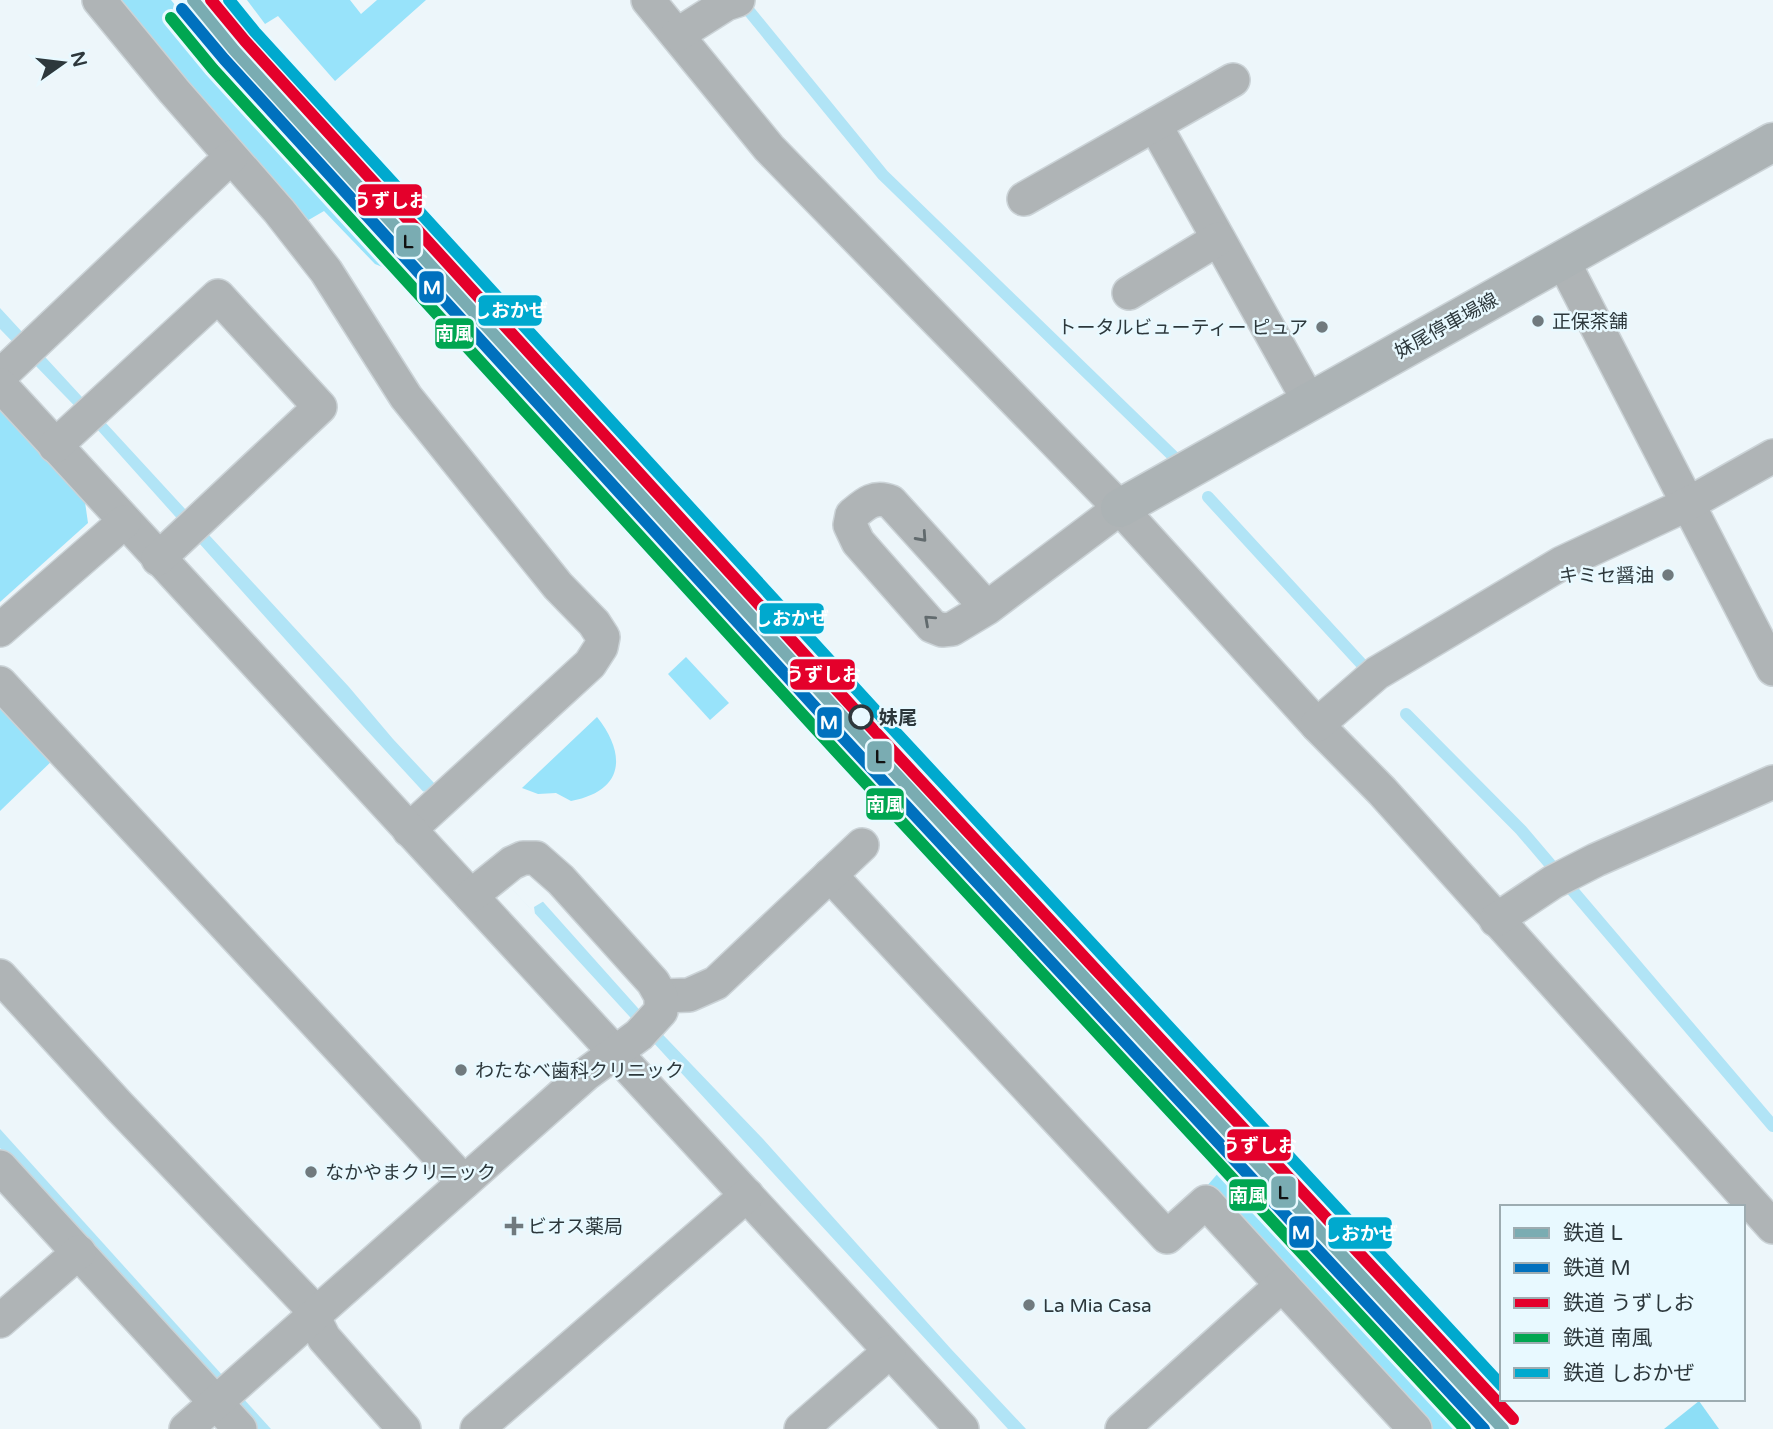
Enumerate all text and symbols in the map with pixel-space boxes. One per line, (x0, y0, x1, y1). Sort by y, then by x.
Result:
north arrow (28, 28, 98, 98)
text: N (66, 49, 91, 69)
line badge: うずしお (357, 183, 423, 217)
text: うずしお (352, 190, 428, 212)
line badge: L (395, 224, 422, 258)
text: L (403, 231, 415, 253)
line badge: M (418, 270, 445, 304)
text: M (423, 277, 441, 299)
street label: 妹尾停車場線 (1391, 289, 1502, 363)
line badge: しおかぜ (477, 294, 543, 327)
text: しおかぜ (472, 300, 548, 322)
place label: 正保茶舗 (1552, 311, 1628, 333)
marker: 正保茶舗 (1530, 313, 1546, 329)
line badge: 南風 (434, 317, 475, 350)
place label: トータルビューティー ピュア (1058, 317, 1308, 339)
marker: トータルビューティー ピュア (1314, 319, 1330, 335)
text: 南風 (435, 323, 473, 345)
one-way arrow (914, 529, 927, 542)
place label: キミセ醤油 (1559, 565, 1654, 587)
marker: キミセ醤油 (1660, 567, 1676, 583)
line badge: しおかぜ (758, 602, 825, 635)
text: しおかぜ (753, 608, 829, 630)
one-way arrow (924, 616, 937, 628)
line badge: うずしお (789, 658, 856, 691)
text: うずしお (785, 664, 861, 686)
marker: 妹尾 (849, 705, 873, 729)
line badge: M (816, 706, 843, 739)
place label: 妹尾 (879, 707, 917, 729)
text: M (820, 712, 838, 734)
line badge: L (866, 740, 893, 773)
text: L (875, 746, 887, 768)
line badge: 南風 (865, 787, 905, 821)
text: 南風 (866, 794, 904, 816)
place label: わたなべ歯科クリニック (475, 1060, 684, 1082)
marker: わたなべ歯科クリニック (453, 1062, 469, 1078)
line badge: うずしお (1226, 1128, 1292, 1162)
text: うずしお (1221, 1135, 1297, 1157)
place label: なかやまクリニック (325, 1162, 496, 1184)
marker: なかやまクリニック (303, 1164, 319, 1180)
line badge: L (1270, 1175, 1297, 1209)
line badge: 南風 (1228, 1178, 1268, 1212)
text: L (1278, 1182, 1290, 1204)
text: 南風 (1229, 1185, 1267, 1207)
legend (1500, 1205, 1745, 1401)
line badge: M (1288, 1215, 1315, 1249)
place label: ビオス薬局 (528, 1216, 623, 1238)
line badge: しおかぜ (1327, 1216, 1393, 1250)
marker: ビオス薬局 (506, 1218, 522, 1234)
text: 鉄道 L (1563, 1221, 1623, 1246)
text: M (1292, 1222, 1310, 1244)
text: しおかぜ (1322, 1223, 1398, 1245)
text: 鉄道 M (1563, 1256, 1631, 1281)
text: 鉄道 うずしお (1563, 1291, 1694, 1316)
place label: La Mia Casa (1043, 1295, 1152, 1317)
marker: La Mia Casa (1021, 1297, 1037, 1313)
text: 鉄道 南風 (1563, 1326, 1652, 1351)
text: 鉄道 しおかぜ (1563, 1361, 1694, 1386)

